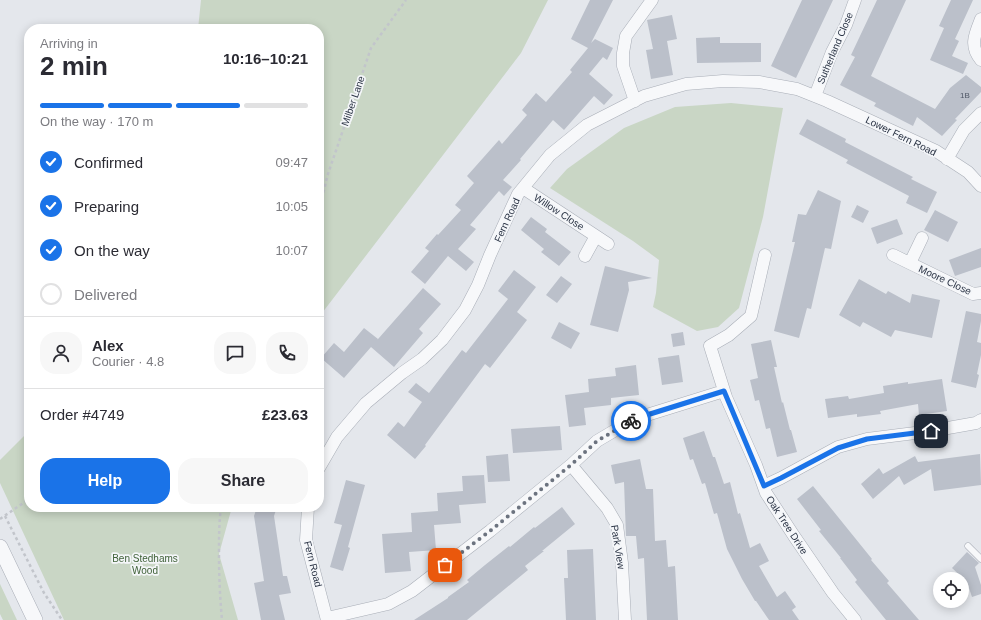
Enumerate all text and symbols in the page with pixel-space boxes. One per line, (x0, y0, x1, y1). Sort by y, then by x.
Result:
street label: Sutherland Close (815, 10, 855, 85)
text: Arriving in (40, 36, 98, 51)
text: 10:16–10:21 (223, 50, 308, 67)
text: 2 min (40, 51, 108, 81)
street label: Milber Lane (339, 74, 367, 127)
house number: 1B (960, 91, 970, 100)
text: On the way · 170 m (40, 114, 153, 129)
street label: Lower Fern Road (864, 114, 938, 158)
icon: check (40, 151, 62, 173)
text: Confirmed (74, 154, 143, 171)
text: 09:47 (275, 155, 308, 170)
street label: Willow Close (532, 192, 586, 232)
icon: check (40, 195, 62, 217)
street label: Fern Road (492, 196, 522, 244)
text: Preparing (74, 198, 139, 215)
text: 10:05 (275, 199, 308, 214)
icon: check (40, 239, 62, 261)
text: On the way (74, 242, 150, 259)
text: 10:07 (275, 243, 308, 258)
street label: Moore Close (917, 263, 973, 297)
text: Delivered (74, 286, 137, 303)
button: person (40, 332, 82, 374)
button: chat (214, 332, 256, 374)
button: phone (266, 332, 308, 374)
text: Alex (92, 337, 124, 354)
text: Courier · 4.8 (92, 354, 164, 369)
courier (611, 401, 651, 441)
text: Order #4749 (40, 406, 124, 423)
text: £23.63 (262, 406, 308, 423)
icon: bike (620, 410, 642, 432)
pin (914, 414, 948, 448)
icon: home (920, 420, 942, 442)
button: Help (40, 458, 170, 504)
button: Share (178, 458, 308, 504)
street label: Oak Tree Drive (764, 494, 810, 557)
street label: Park View (609, 524, 627, 571)
street label: Fern Road (302, 540, 324, 588)
pin (428, 548, 462, 582)
park label: Ben Stedhams Wood (112, 553, 178, 576)
icon: bag (434, 554, 456, 576)
map controls (933, 572, 969, 608)
button: locate (933, 572, 969, 608)

